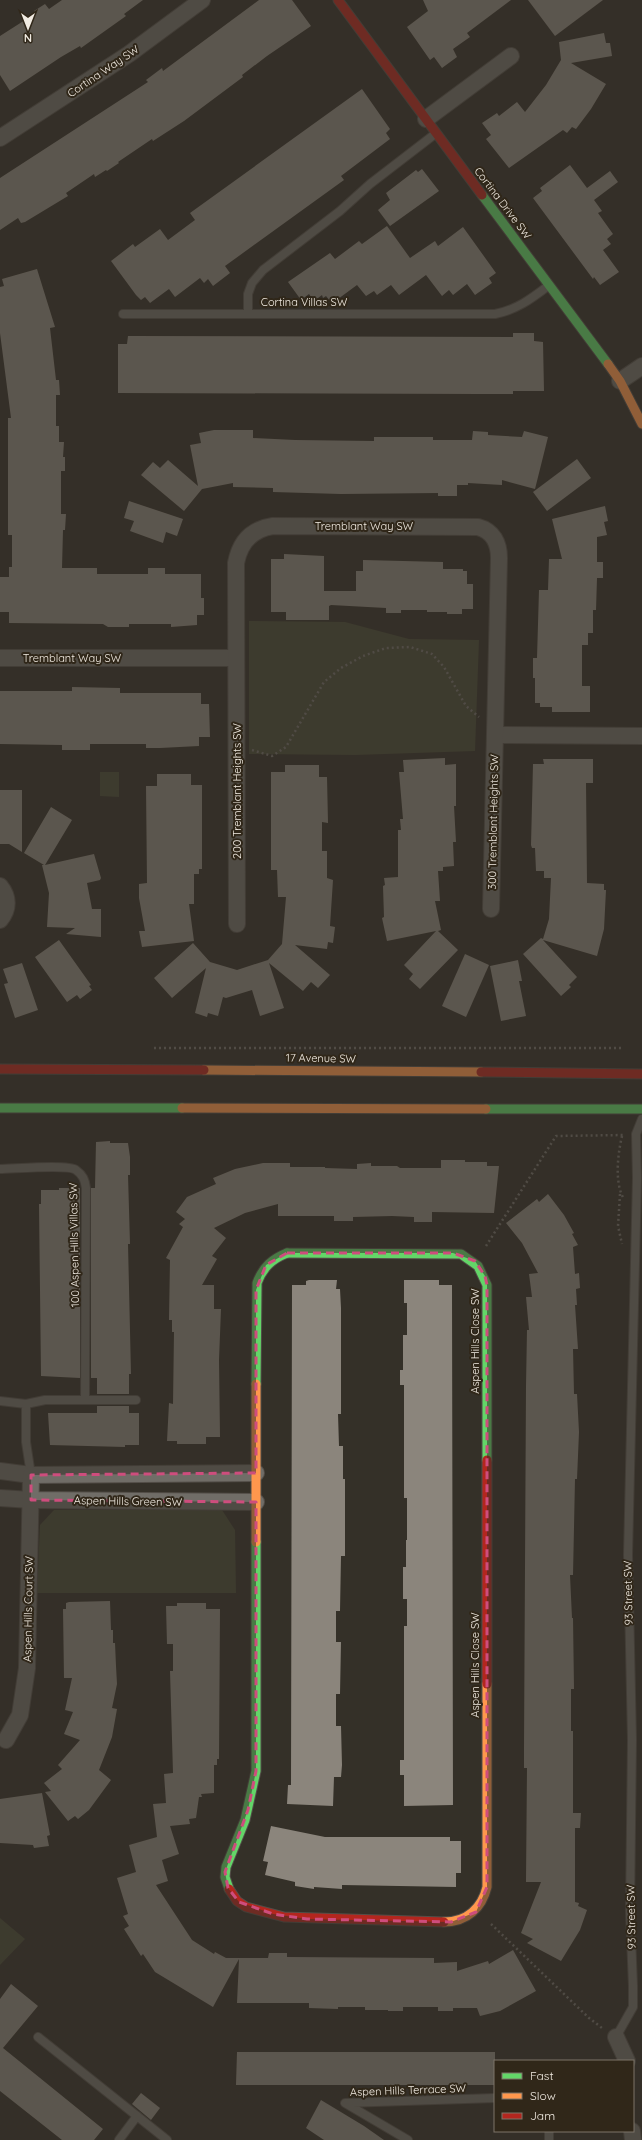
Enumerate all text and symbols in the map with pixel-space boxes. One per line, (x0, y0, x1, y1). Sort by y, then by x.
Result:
north arrow (8, 8, 48, 48)
text: N (24, 31, 32, 45)
street label: Cortina Way SW (64, 42, 142, 100)
street label: Cortina Drive SW (471, 164, 535, 242)
street label: Cortina Villas SW (261, 295, 348, 309)
street label: Tremblant Way SW (315, 519, 414, 533)
street label: Tremblant Way SW (23, 651, 122, 665)
street label: 200 Tremblant Heights SW (230, 723, 244, 859)
street label: 300 Tremblant Heights SW (485, 754, 501, 890)
street label: 17 Avenue SW (286, 1050, 357, 1066)
street label: 100 Aspen Hills Villas SW (66, 1182, 82, 1307)
street label: Aspen Hills Close SW (468, 1288, 482, 1394)
street label: Aspen Hills Green SW (74, 1493, 183, 1509)
street label: Aspen Hills Court SW (20, 1556, 36, 1662)
street label: 93 Street SW (620, 1560, 636, 1626)
street label: Aspen Hills Close SW (468, 1612, 482, 1718)
street label: 93 Street SW (623, 1884, 639, 1950)
legend (494, 2060, 634, 2132)
text: Fast (530, 2068, 554, 2083)
street label: Aspen Hills Terrace SW (350, 2081, 467, 2099)
text: Slow (530, 2088, 556, 2103)
text: Jam (530, 2108, 555, 2123)

